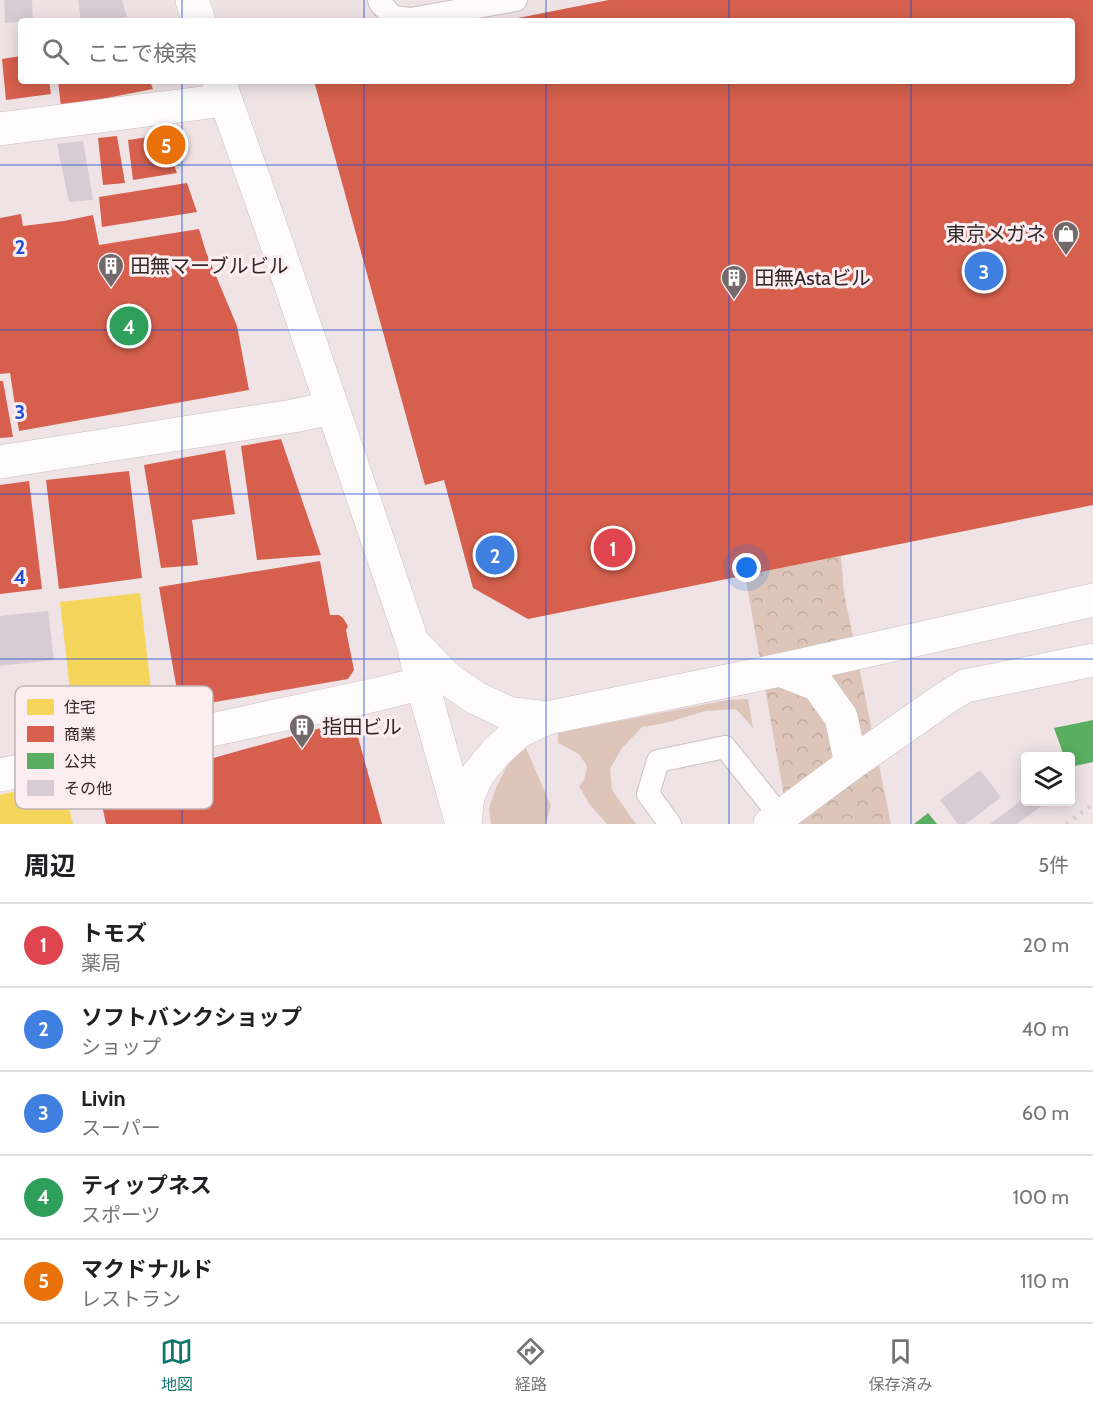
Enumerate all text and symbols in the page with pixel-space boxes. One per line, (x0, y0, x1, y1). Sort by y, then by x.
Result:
search box (18, 18, 1075, 84)
icon: search (39, 35, 72, 68)
text: ここで検索 (87, 40, 197, 67)
pin: 5 (146, 122, 186, 168)
shop icon: 東京メガネ (1051, 219, 1081, 257)
place label: 東京メガネ (946, 222, 1046, 246)
text: 2 (15, 235, 25, 259)
pin: 3 (964, 248, 1004, 294)
building icon: 田無マーブルビル (96, 251, 126, 289)
place label: 田無マーブルビル (130, 254, 289, 278)
building icon: 田無Astaビル (719, 263, 749, 301)
place label: 田無Astaビル (754, 266, 871, 290)
pin: 4 (110, 304, 148, 348)
text: 3 (15, 400, 25, 424)
pin: 1 (594, 526, 632, 570)
pin: 2 (476, 532, 514, 578)
your location (732, 553, 761, 582)
text: 4 (14, 565, 26, 589)
legend (15, 686, 213, 809)
text: 住宅 (64, 698, 96, 717)
building icon: 指田ビル (287, 712, 317, 750)
place label: 指田ビル (322, 715, 402, 739)
text: 商業 (64, 725, 96, 744)
text: 公共 (64, 752, 96, 771)
map controls (1021, 752, 1075, 806)
button: layers (1021, 752, 1075, 806)
text: その他 (64, 779, 112, 798)
text: 周辺 (24, 850, 76, 882)
text: 5件 (1038, 853, 1069, 877)
text: トモズ (81, 920, 147, 947)
text: 1 (40, 933, 47, 957)
text: 20 m (1023, 933, 1069, 957)
text: 薬局 (81, 951, 121, 975)
text: ソフトバンクショップ (81, 1004, 302, 1031)
text: 2 (38, 1017, 49, 1041)
text: 40 m (1021, 1017, 1069, 1041)
text: ショップ (81, 1035, 161, 1059)
text: Livin (81, 1085, 126, 1112)
text: 3 (38, 1101, 49, 1125)
text: 60 m (1022, 1101, 1069, 1125)
text: スーパー (81, 1116, 161, 1140)
text: ティップネス (81, 1172, 212, 1199)
text: 4 (37, 1185, 50, 1209)
text: 100 m (1013, 1185, 1069, 1209)
text: スポーツ (81, 1203, 161, 1227)
text: マクドナルド (81, 1256, 213, 1283)
text: 5 (38, 1269, 49, 1293)
text: 110 m (1020, 1269, 1069, 1293)
text: レストラン (81, 1287, 181, 1311)
tab: 地図 (160, 1335, 193, 1395)
tab: 経路 (514, 1335, 547, 1395)
tab: 保存済み (868, 1335, 932, 1395)

